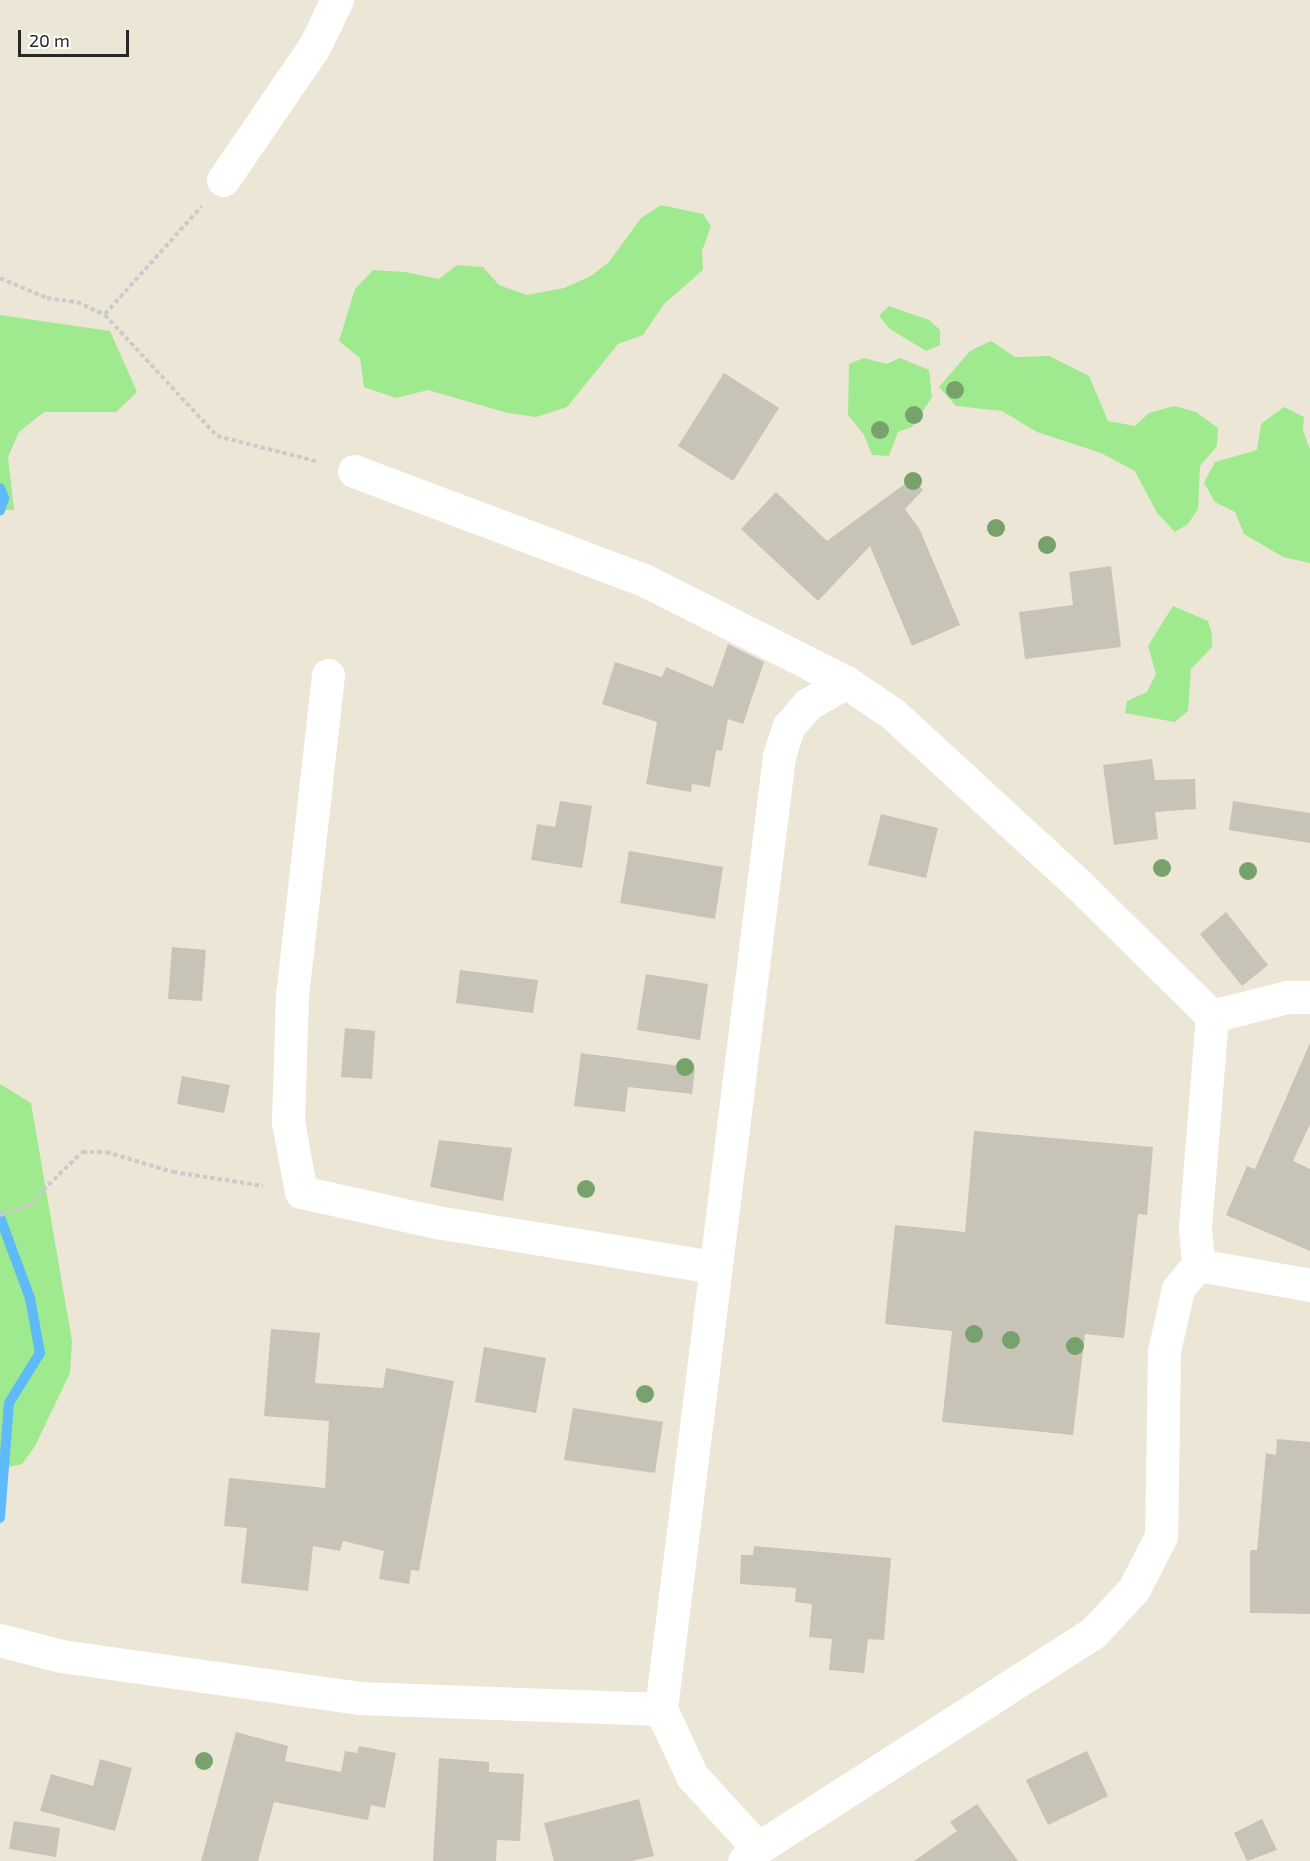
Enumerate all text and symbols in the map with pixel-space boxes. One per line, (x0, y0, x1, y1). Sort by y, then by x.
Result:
scale bar (21, 18, 132, 56)
text: 20 m (29, 29, 70, 51)

